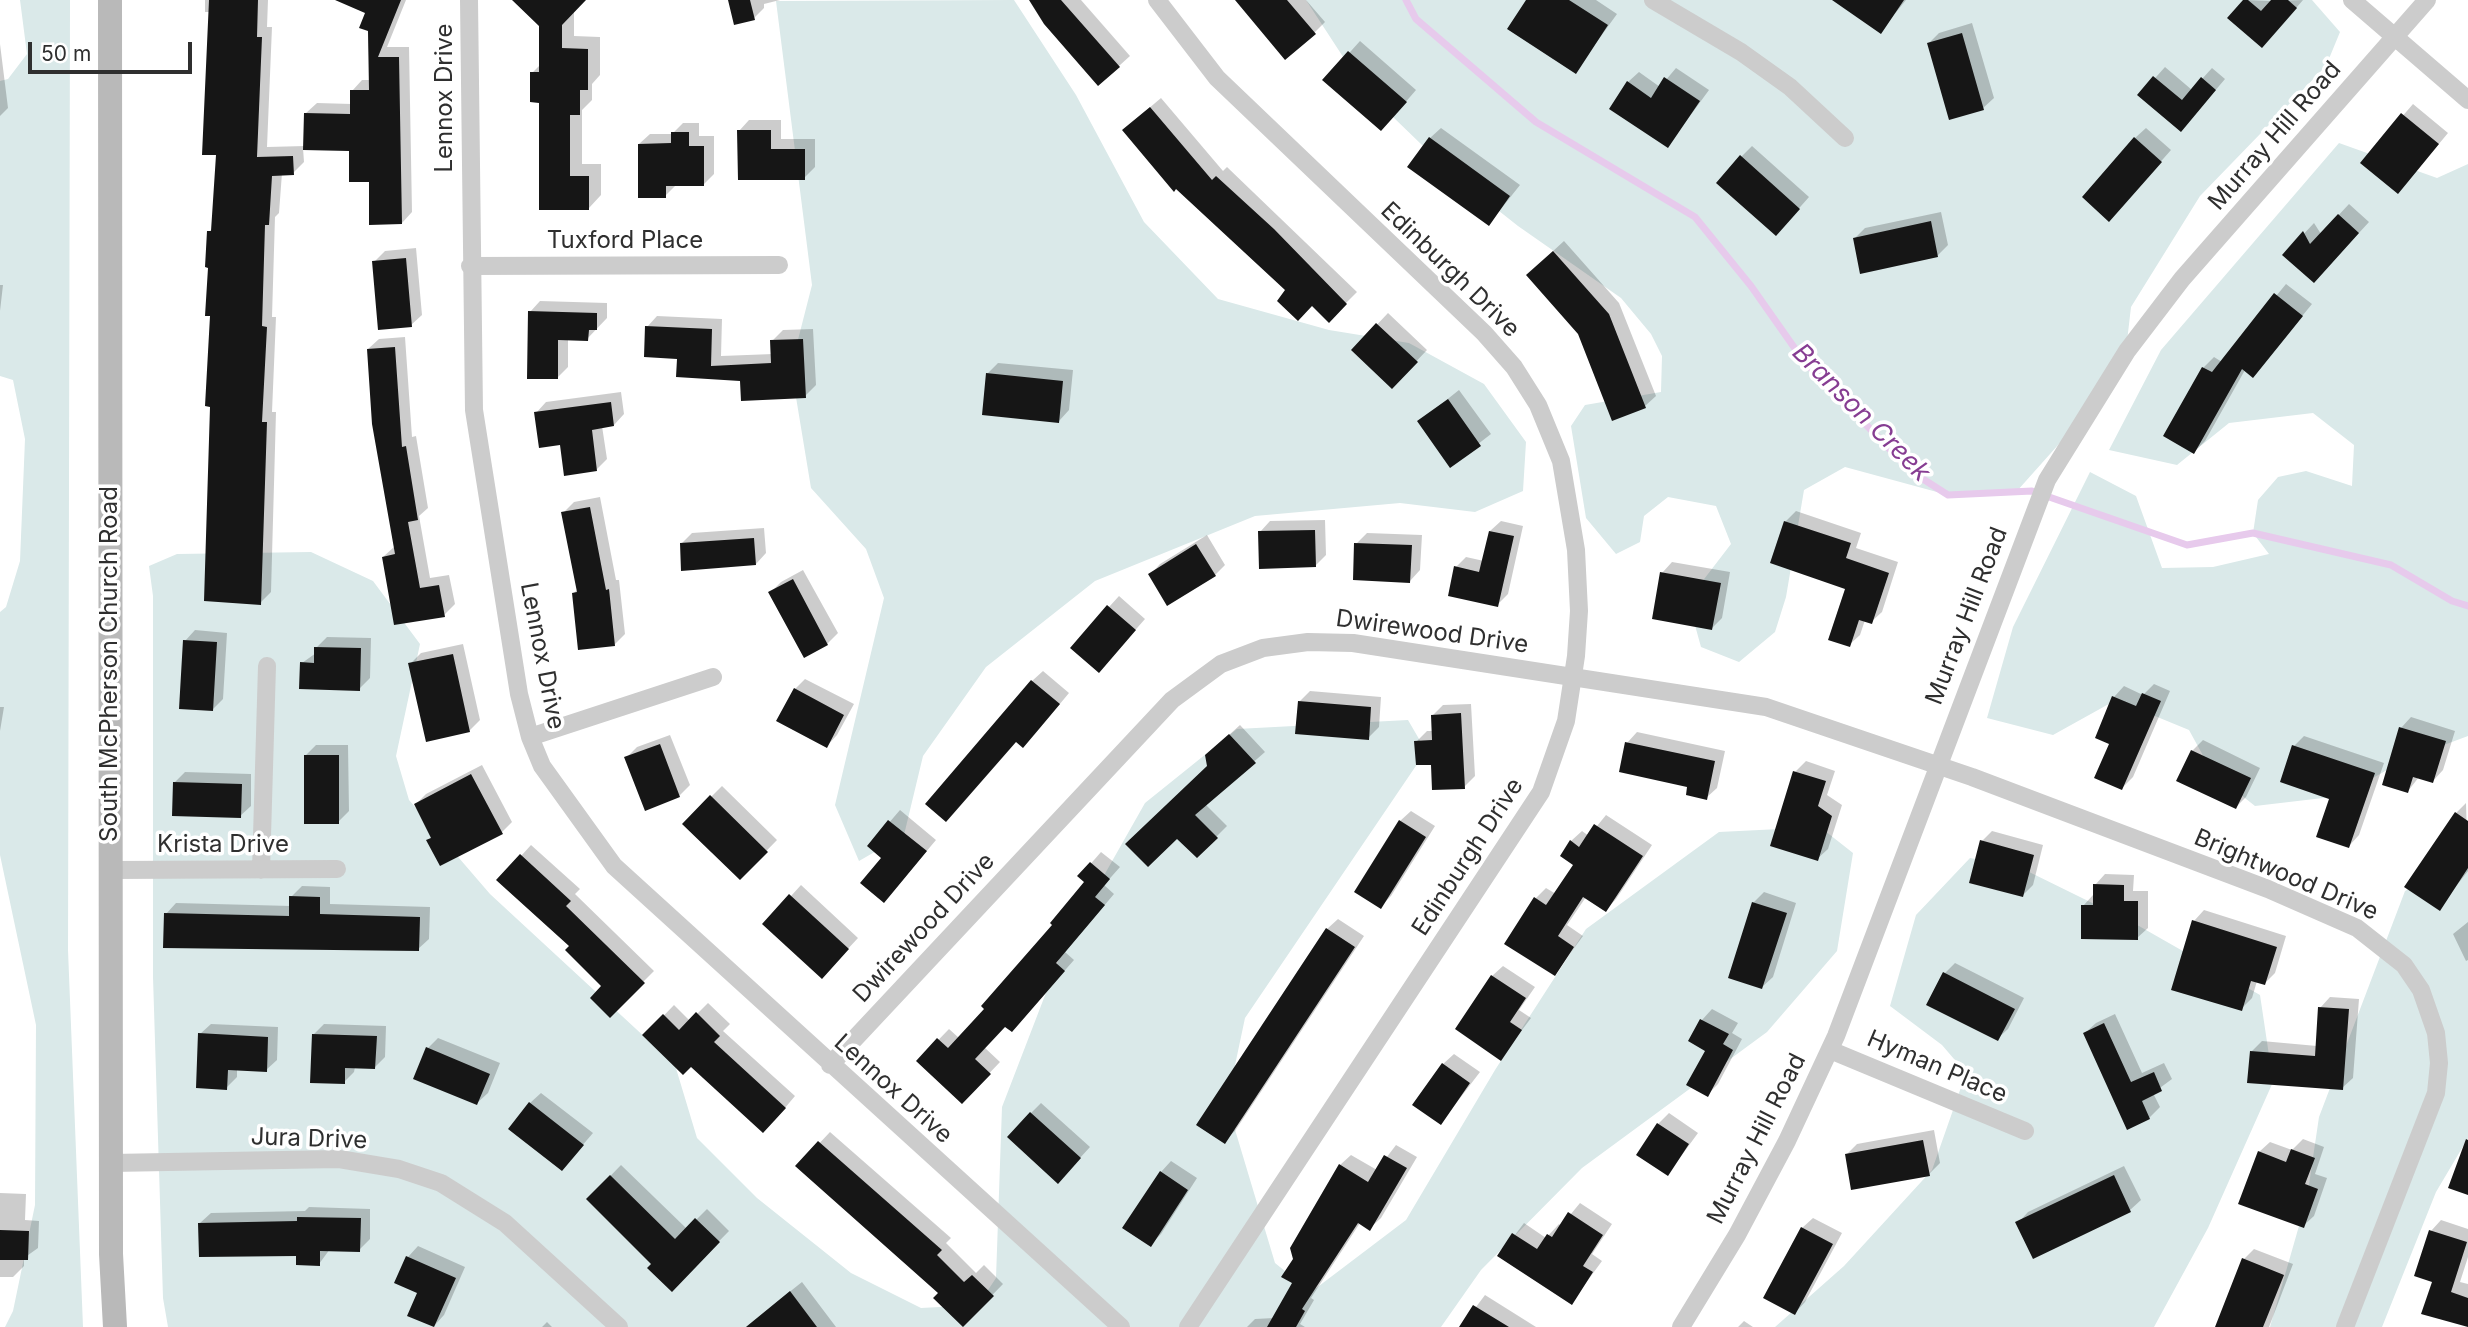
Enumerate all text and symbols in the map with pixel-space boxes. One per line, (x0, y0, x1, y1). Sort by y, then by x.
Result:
street label: Lennox Drive (431, 23, 459, 173)
scale bar (32, 28, 196, 72)
text: 50 m (41, 41, 91, 66)
street label: Murray Hill Road (2203, 56, 2347, 216)
street label: Edinburgh Drive (1375, 196, 1525, 344)
street label: Tuxford Place (547, 227, 703, 255)
water label: Branson Creek (1786, 338, 1936, 488)
street label: South McPherson Church Road (96, 486, 124, 842)
street label: Murray Hill Road (1920, 523, 2014, 709)
street label: Lennox Drive (514, 580, 570, 732)
street label: Dwirewood Drive (1334, 604, 1530, 660)
street label: Edinburgh Drive (1406, 773, 1530, 941)
street label: Brightwood Drive (2190, 823, 2382, 927)
street label: Krista Drive (157, 831, 289, 859)
street label: Dwirewood Drive (847, 847, 1001, 1009)
street label: Hyman Place (1863, 1025, 2011, 1109)
street label: Lennox Drive (828, 1028, 958, 1150)
street label: Murray Hill Road (1702, 1049, 1812, 1229)
street label: Jura Drive (250, 1123, 368, 1155)

